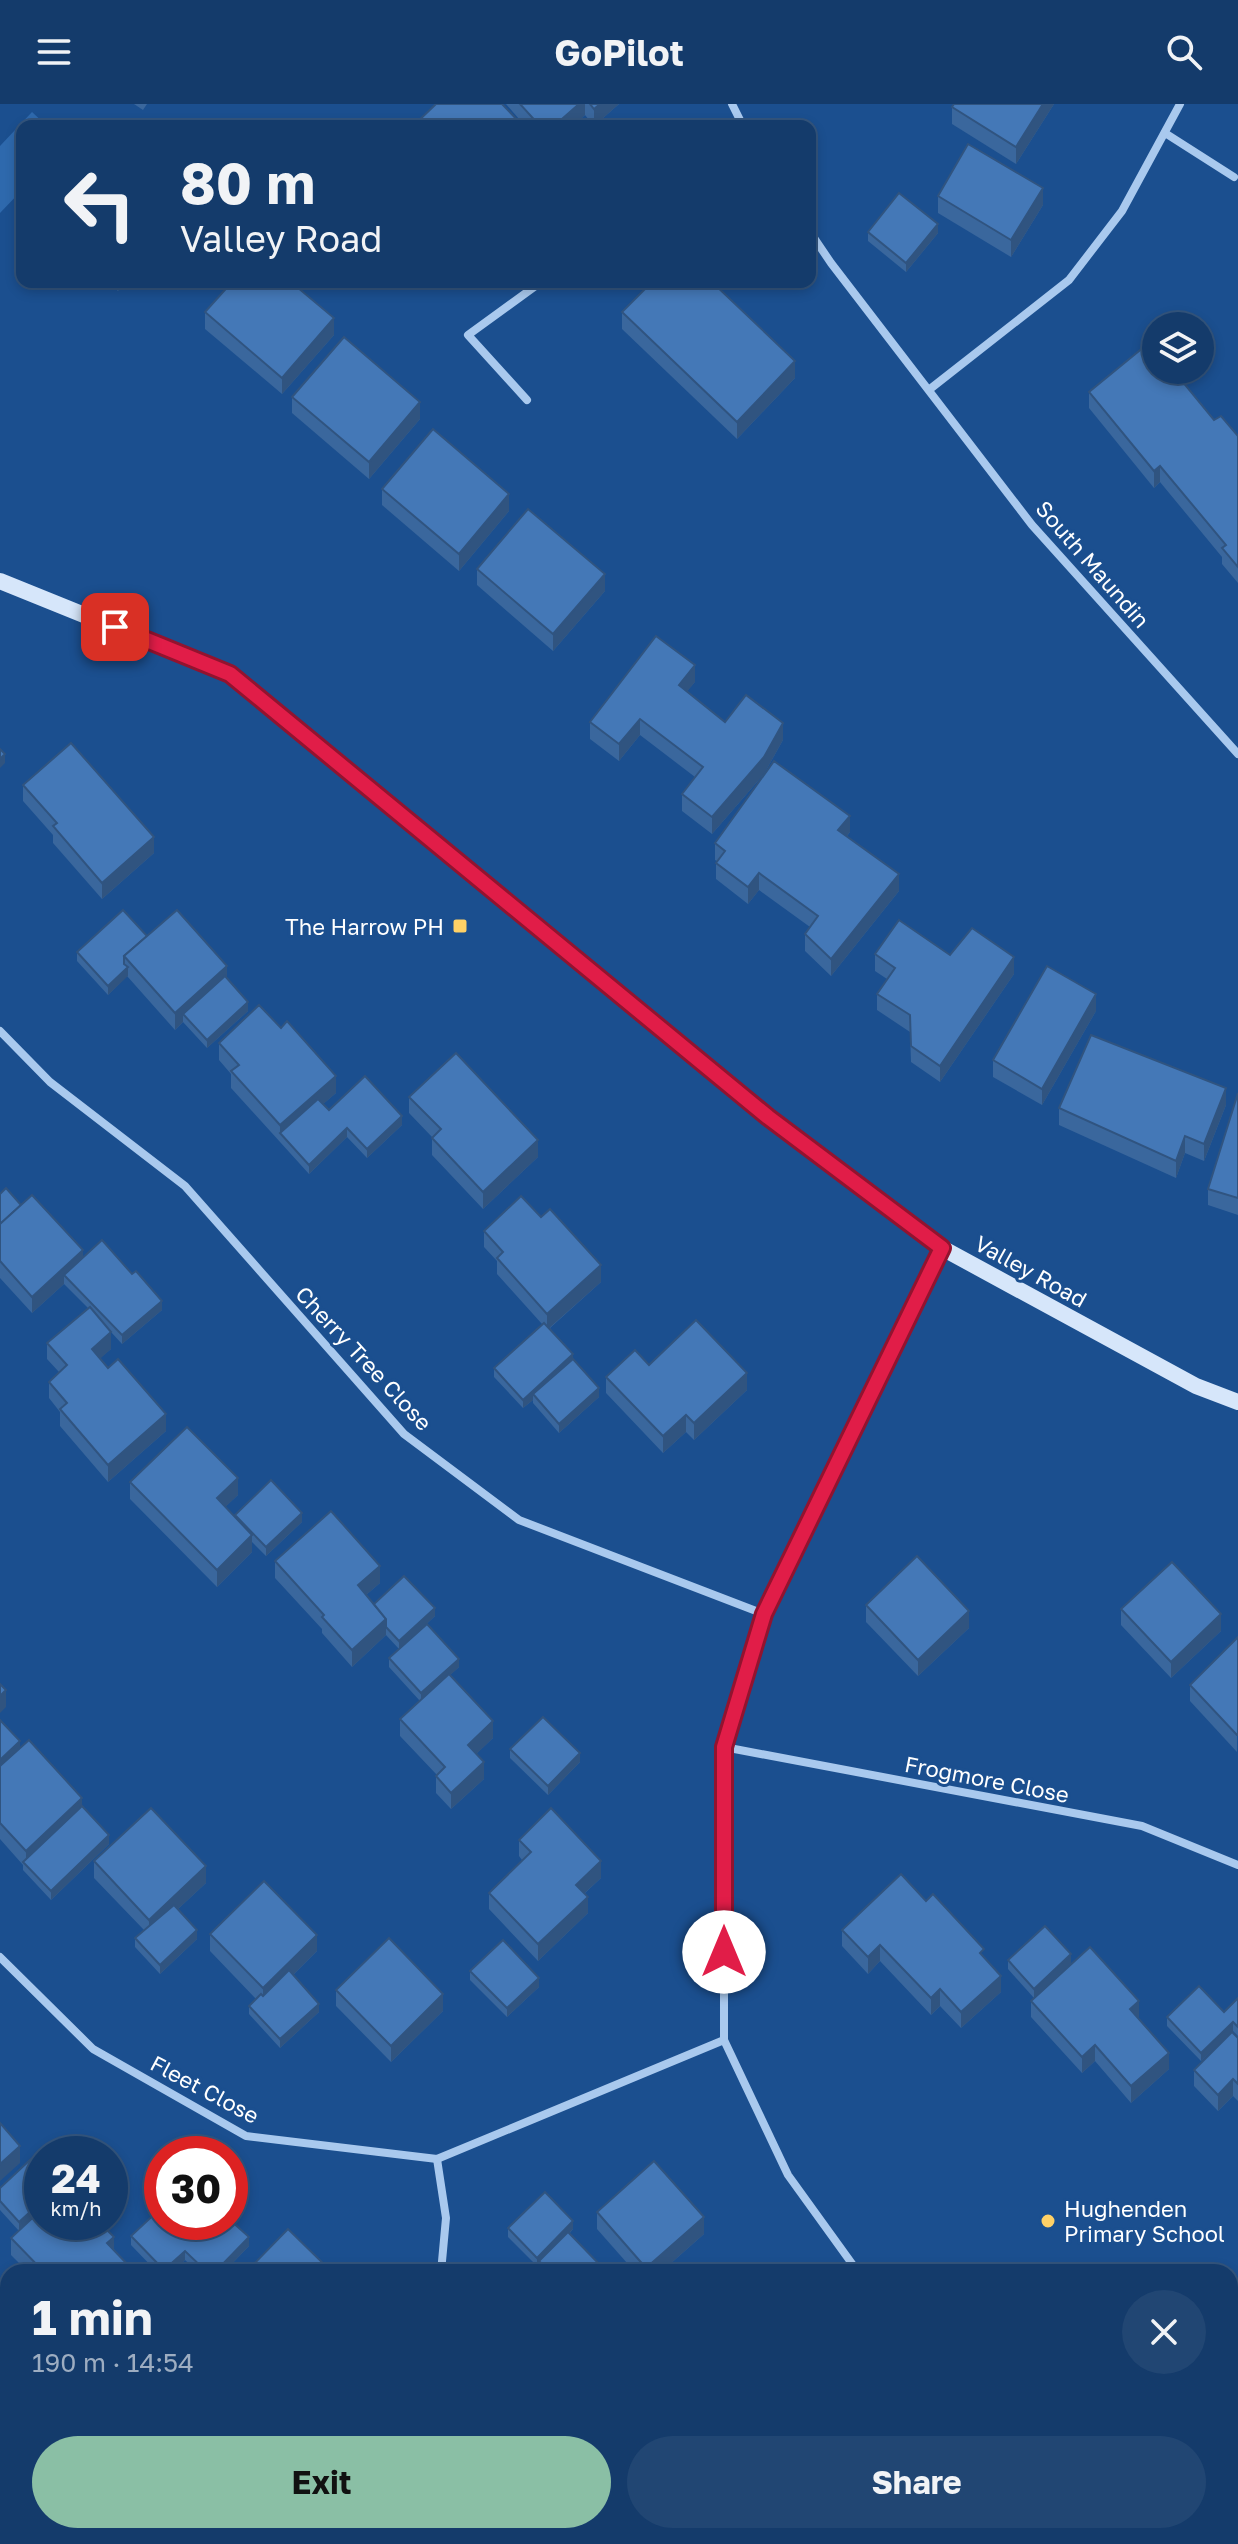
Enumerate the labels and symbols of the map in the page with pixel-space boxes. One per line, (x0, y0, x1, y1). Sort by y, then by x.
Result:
street label: South Maundin (1030, 495, 1156, 633)
pin (81, 593, 149, 661)
place label: The Harrow PH (285, 913, 444, 940)
marker: The Harrow PH (451, 917, 469, 935)
street label: Valley Road (970, 1229, 1092, 1313)
street label: Cherry Tree Close (290, 1280, 438, 1436)
street label: Frogmore Close (903, 1750, 1071, 1808)
position arrow (682, 1910, 766, 1994)
street label: Fleet Close (146, 2049, 264, 2129)
speed limit sign: 30 (144, 2136, 248, 2240)
place label: Hughenden Primary School (1064, 2195, 1225, 2247)
marker: Hughenden Primary School (1039, 2212, 1057, 2230)

